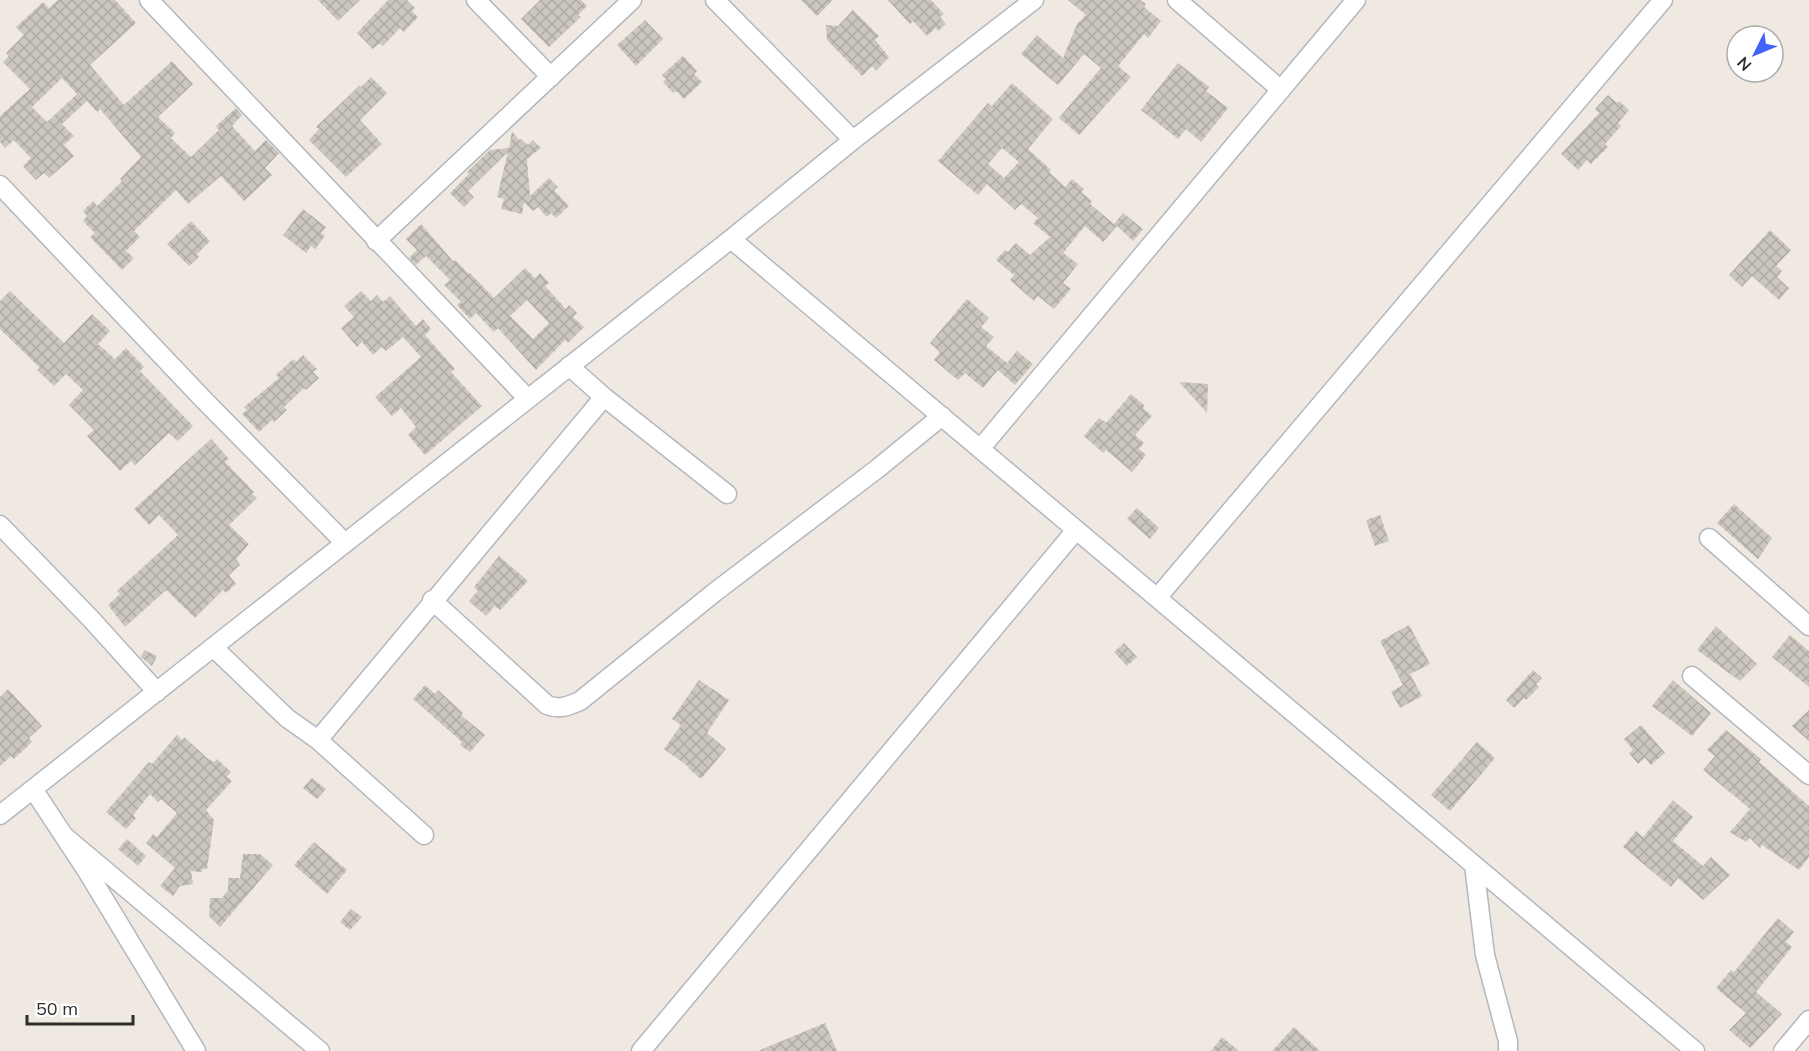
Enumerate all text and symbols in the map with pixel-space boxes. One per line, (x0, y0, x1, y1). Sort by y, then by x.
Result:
north arrow (1725, 24, 1785, 84)
text: N (1733, 53, 1755, 75)
scale bar (27, 988, 134, 1026)
text: 50 m (36, 997, 78, 1020)

